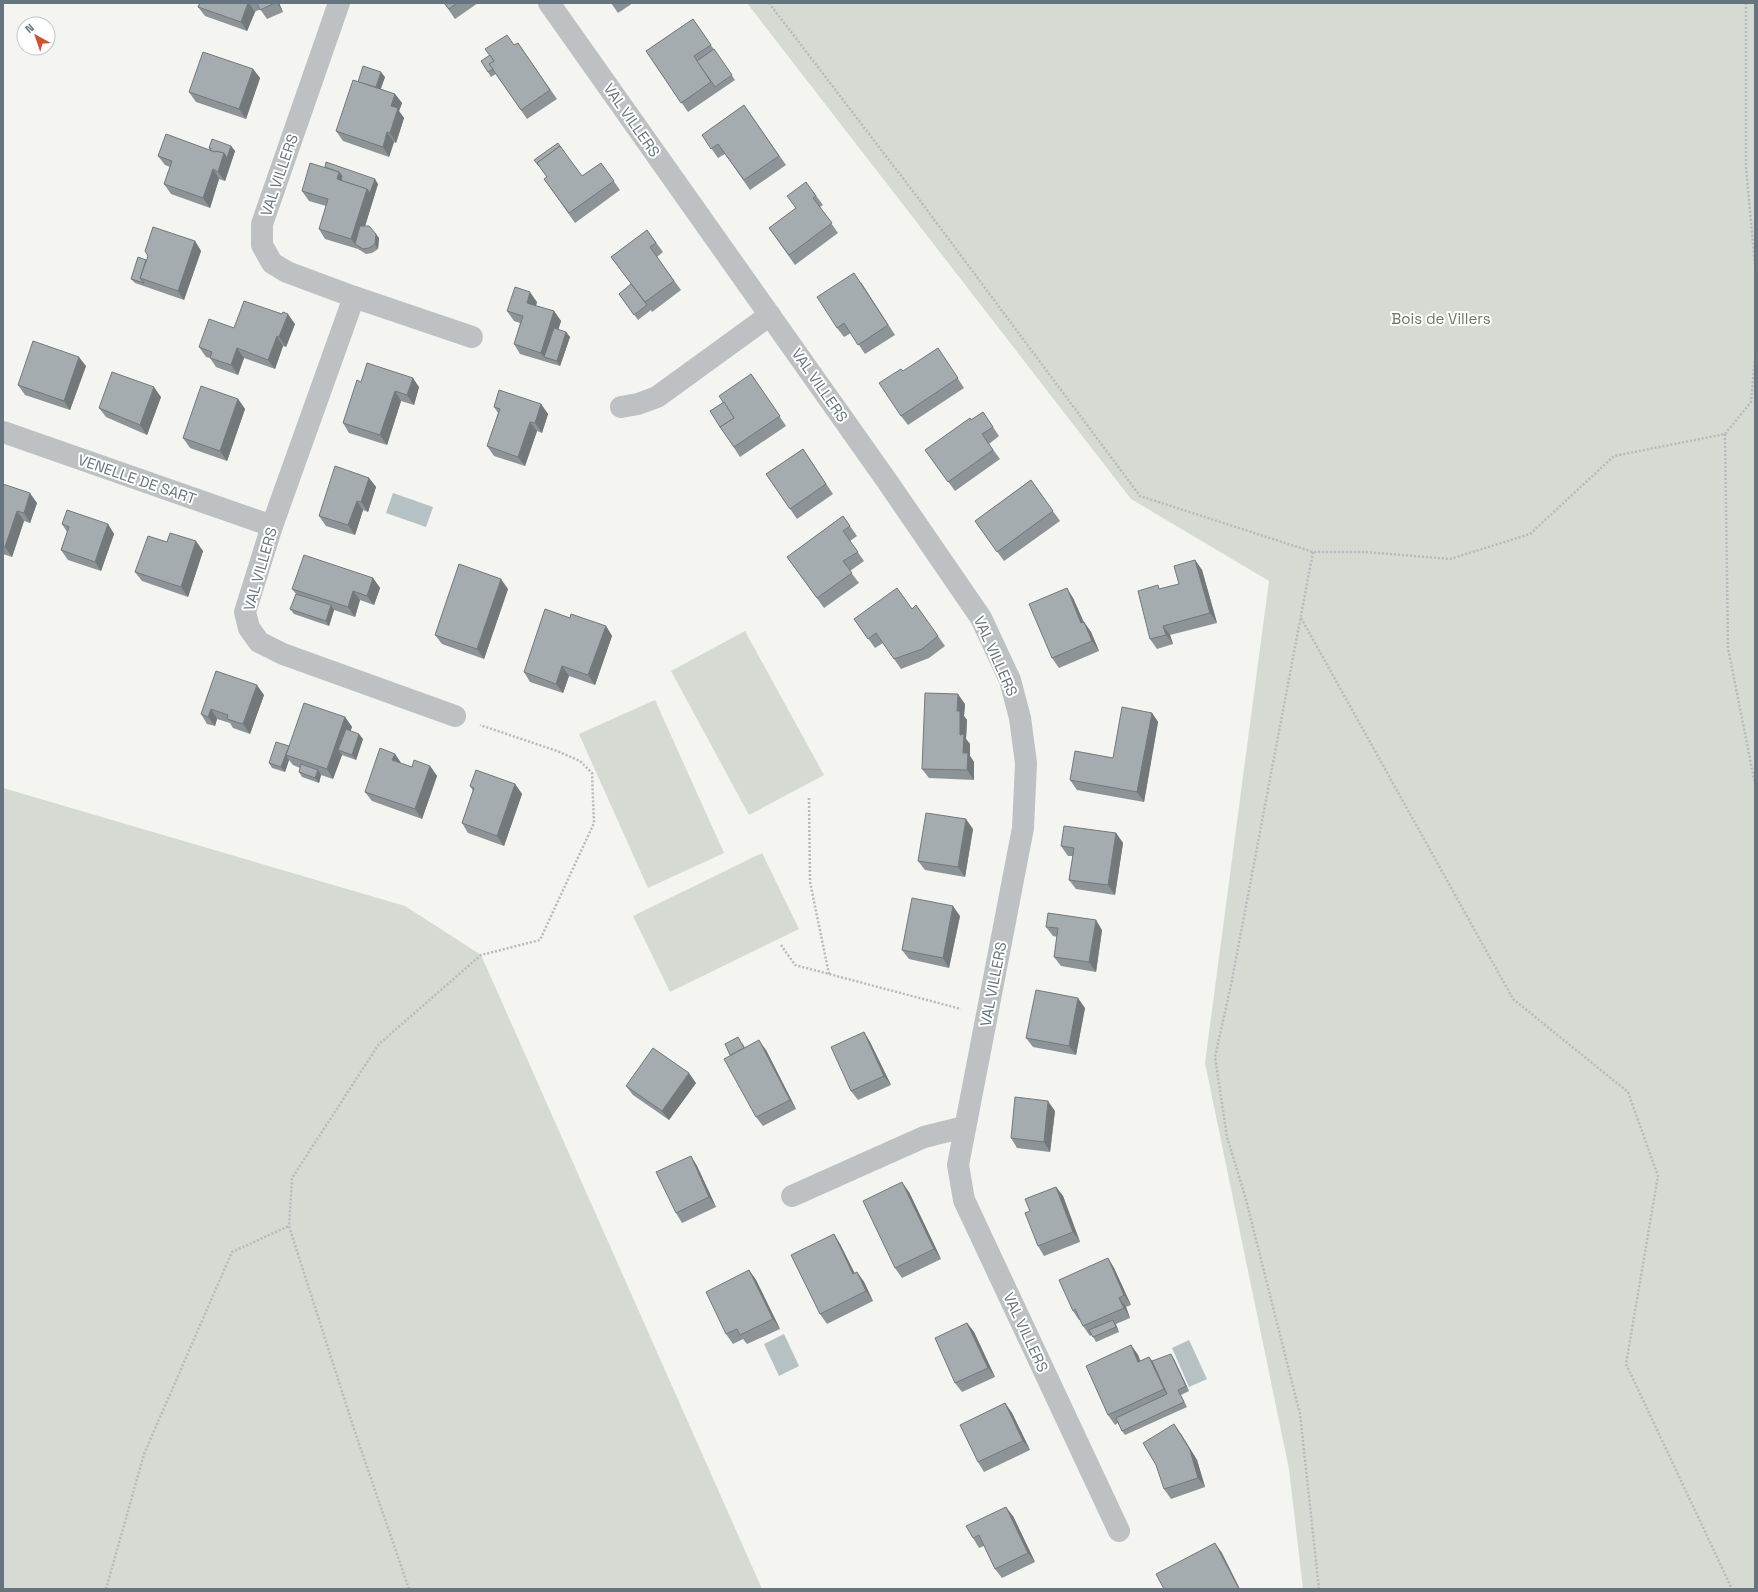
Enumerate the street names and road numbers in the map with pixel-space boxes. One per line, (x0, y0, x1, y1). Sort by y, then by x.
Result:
street label: VAL VILLERS (600, 79, 664, 161)
street label: VAL VILLERS (256, 131, 302, 219)
street label: VAL VILLERS (788, 344, 852, 426)
street label: VENELLE DE SART (75, 450, 199, 508)
street label: VAL VILLERS (239, 525, 281, 613)
street label: VAL VILLERS (970, 613, 1022, 699)
street label: VAL VILLERS (975, 940, 1011, 1028)
street label: VAL VILLERS (999, 1289, 1053, 1375)

